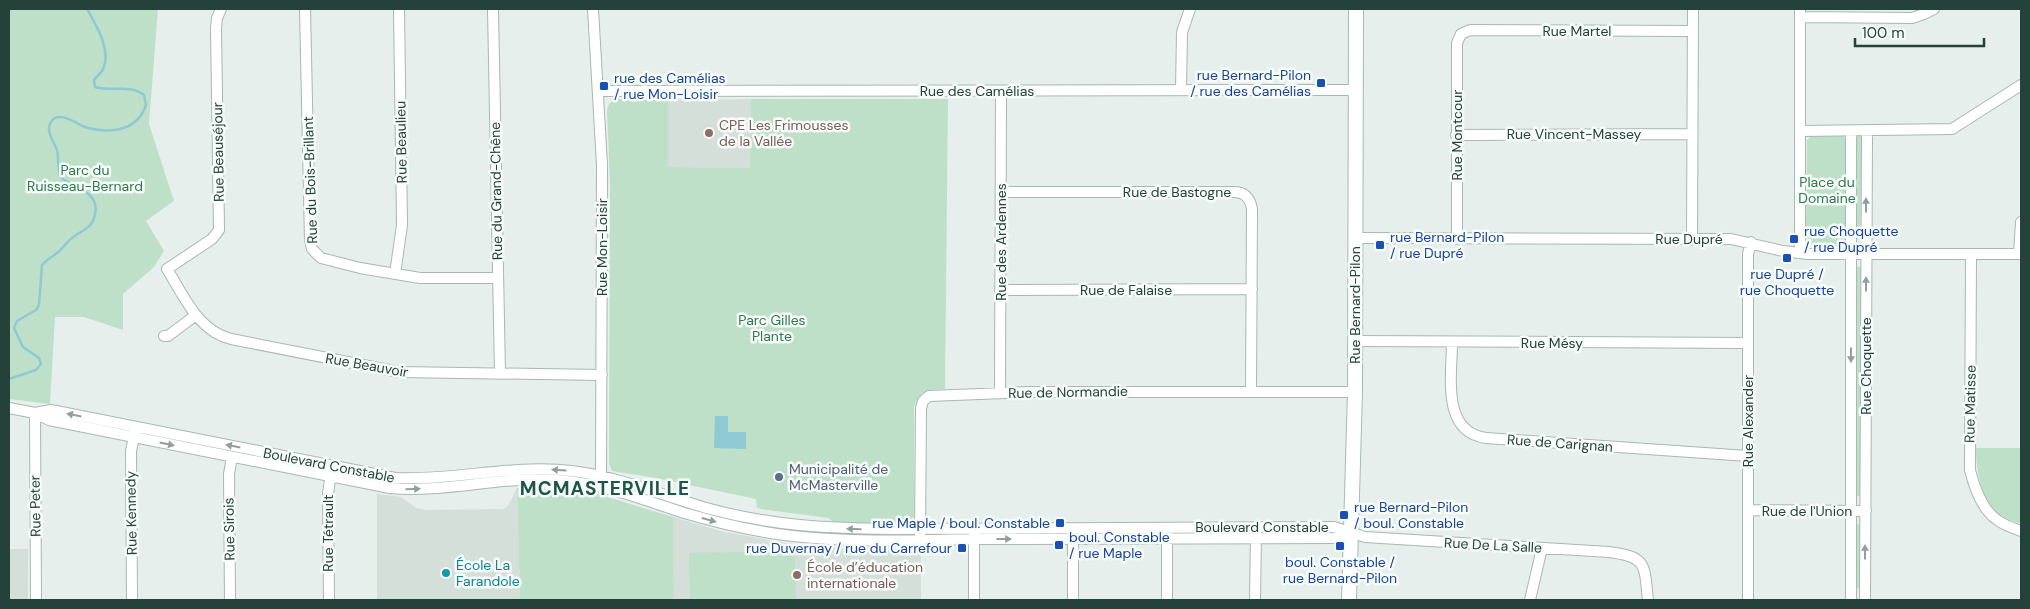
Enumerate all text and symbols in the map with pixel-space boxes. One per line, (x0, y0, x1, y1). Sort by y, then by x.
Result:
scale bar (1855, 15, 1984, 47)
street label: Rue Martel (1543, 22, 1611, 40)
text: 100 m (1862, 23, 1905, 43)
place label: rue Bernard-Pilon / rue des Camélias (1190, 66, 1311, 100)
place label: rue des Camélias / rue Mon-Loisir (614, 69, 726, 103)
marker: rue Bernard-Pilon / rue des Camélias (1315, 77, 1327, 89)
marker: rue des Camélias / rue Mon-Loisir (598, 80, 610, 92)
street label: Rue des Camélias (920, 82, 1034, 100)
street label: Rue Montcour (1448, 90, 1466, 180)
street label: Rue Beaulieu (391, 101, 411, 183)
street label: Rue Beauséjour (208, 102, 228, 202)
street label: Rue du Bois-Brillant (299, 116, 321, 244)
place label: CPE Les Frimousses de la Vallée (719, 116, 848, 150)
street label: Rue du Grand-Chêne (486, 122, 506, 260)
street label: Rue Vincent-Massey (1507, 125, 1642, 143)
marker: CPE Les Frimousses de la Vallée (703, 127, 715, 139)
park label: Parc du Ruisseau-Bernard (27, 161, 143, 195)
park label: Place du Domaine (1798, 173, 1856, 207)
street label: Rue des Ardennes (992, 183, 1010, 301)
street label: Rue de Bastogne (1123, 183, 1231, 201)
one-way arrow (1862, 197, 1870, 213)
street label: Rue Mon-Loisir (593, 198, 611, 296)
place label: rue Choquette / rue Dupré (1804, 222, 1899, 256)
place label: rue Bernard-Pilon / rue Dupré (1390, 228, 1504, 262)
street label: Rue Dupré (1655, 230, 1723, 248)
marker: rue Choquette / rue Dupré (1788, 233, 1800, 245)
marker: rue Bernard-Pilon / rue Dupré (1374, 239, 1386, 251)
street label: Rue Bernard-Pilon (1346, 246, 1364, 364)
marker: rue Dupré / rue Choquette (1781, 252, 1793, 264)
place label: rue Dupré / rue Choquette (1740, 265, 1834, 299)
one-way arrow (1862, 276, 1870, 292)
street label: Rue de Falaise (1080, 281, 1172, 299)
park label: Parc Gilles Plante (738, 311, 806, 345)
street label: Rue Choquette (1857, 317, 1875, 415)
street label: Rue Mésy (1521, 334, 1583, 352)
one-way arrow (1847, 347, 1855, 363)
street label: Rue Beauvoir (324, 349, 410, 381)
street label: Rue Matisse (1960, 365, 1980, 443)
street label: Rue Alexander (1739, 375, 1757, 467)
street label: Rue de Normandie (1008, 382, 1128, 402)
one-way arrow (65, 410, 81, 418)
street label: Rue de Carignan (1506, 430, 1614, 456)
one-way arrow (160, 440, 175, 448)
one-way arrow (226, 442, 241, 450)
street label: Boulevard Constable (262, 443, 396, 487)
place label: Municipalité de McMasterville (789, 460, 888, 494)
one-way arrow (551, 466, 567, 474)
street label: Rue Kennedy (121, 471, 141, 555)
marker: Municipalité de McMasterville (773, 471, 785, 483)
street label: Rue Peter (25, 475, 45, 537)
district label: MCMASTERVILLE (520, 476, 690, 501)
one-way arrow (405, 485, 421, 493)
street label: Rue Tétrault (319, 494, 337, 572)
street label: Rue Sirois (219, 497, 239, 561)
place label: rue Bernard-Pilon / boul. Constable (1354, 498, 1468, 532)
street label: Rue de l'Union (1762, 502, 1852, 520)
marker: rue Bernard-Pilon / boul. Constable (1338, 509, 1350, 521)
place label: rue Maple / boul. Constable (872, 514, 1050, 532)
one-way arrow (702, 516, 717, 524)
marker: rue Maple / boul. Constable (1054, 517, 1066, 529)
street label: Boulevard Constable (1195, 518, 1329, 536)
one-way arrow (846, 525, 862, 533)
place label: boul. Constable / rue Maple (1069, 528, 1170, 562)
street label: Rue De La Salle (1444, 533, 1542, 557)
one-way arrow (997, 535, 1013, 543)
place label: rue Duvernay / rue du Carrefour (746, 539, 952, 557)
marker: boul. Constable / rue Maple (1053, 539, 1065, 551)
marker: boul. Constable / rue Bernard-Pilon (1334, 540, 1346, 552)
marker: rue Duvernay / rue du Carrefour (956, 542, 968, 554)
one-way arrow (1861, 543, 1869, 559)
place label: boul. Constable / rue Bernard-Pilon (1283, 553, 1397, 587)
place label: École La Farandole (456, 556, 520, 590)
place label: École d’éducation internationale (807, 558, 923, 592)
marker: École La Farandole (440, 567, 452, 579)
marker: École d’éducation internationale (791, 569, 803, 581)

